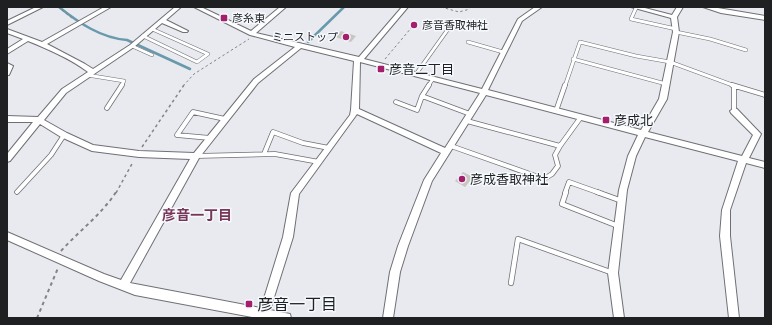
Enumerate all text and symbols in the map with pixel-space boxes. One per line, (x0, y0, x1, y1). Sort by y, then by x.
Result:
place label: 彦糸東 (232, 11, 265, 25)
marker: 彦糸東 (219, 13, 229, 23)
place label: 彦音香取神社 (422, 18, 488, 32)
marker: 彦音香取神社 (409, 20, 419, 30)
place label: ミニストップ (272, 30, 338, 44)
marker: ミニストップ (341, 32, 351, 42)
place label: 彦音二丁目 (389, 61, 454, 78)
marker: 彦音二丁目 (376, 64, 386, 74)
place label: 彦成北 (614, 112, 653, 129)
marker: 彦成北 (601, 115, 611, 125)
place label: 彦成香取神社 (470, 171, 548, 188)
marker: 彦成香取神社 (457, 174, 467, 184)
district label: 彦音一丁目 (162, 206, 232, 224)
place label: 彦音一丁目 (257, 294, 337, 315)
marker: 彦音一丁目 (244, 299, 254, 309)

